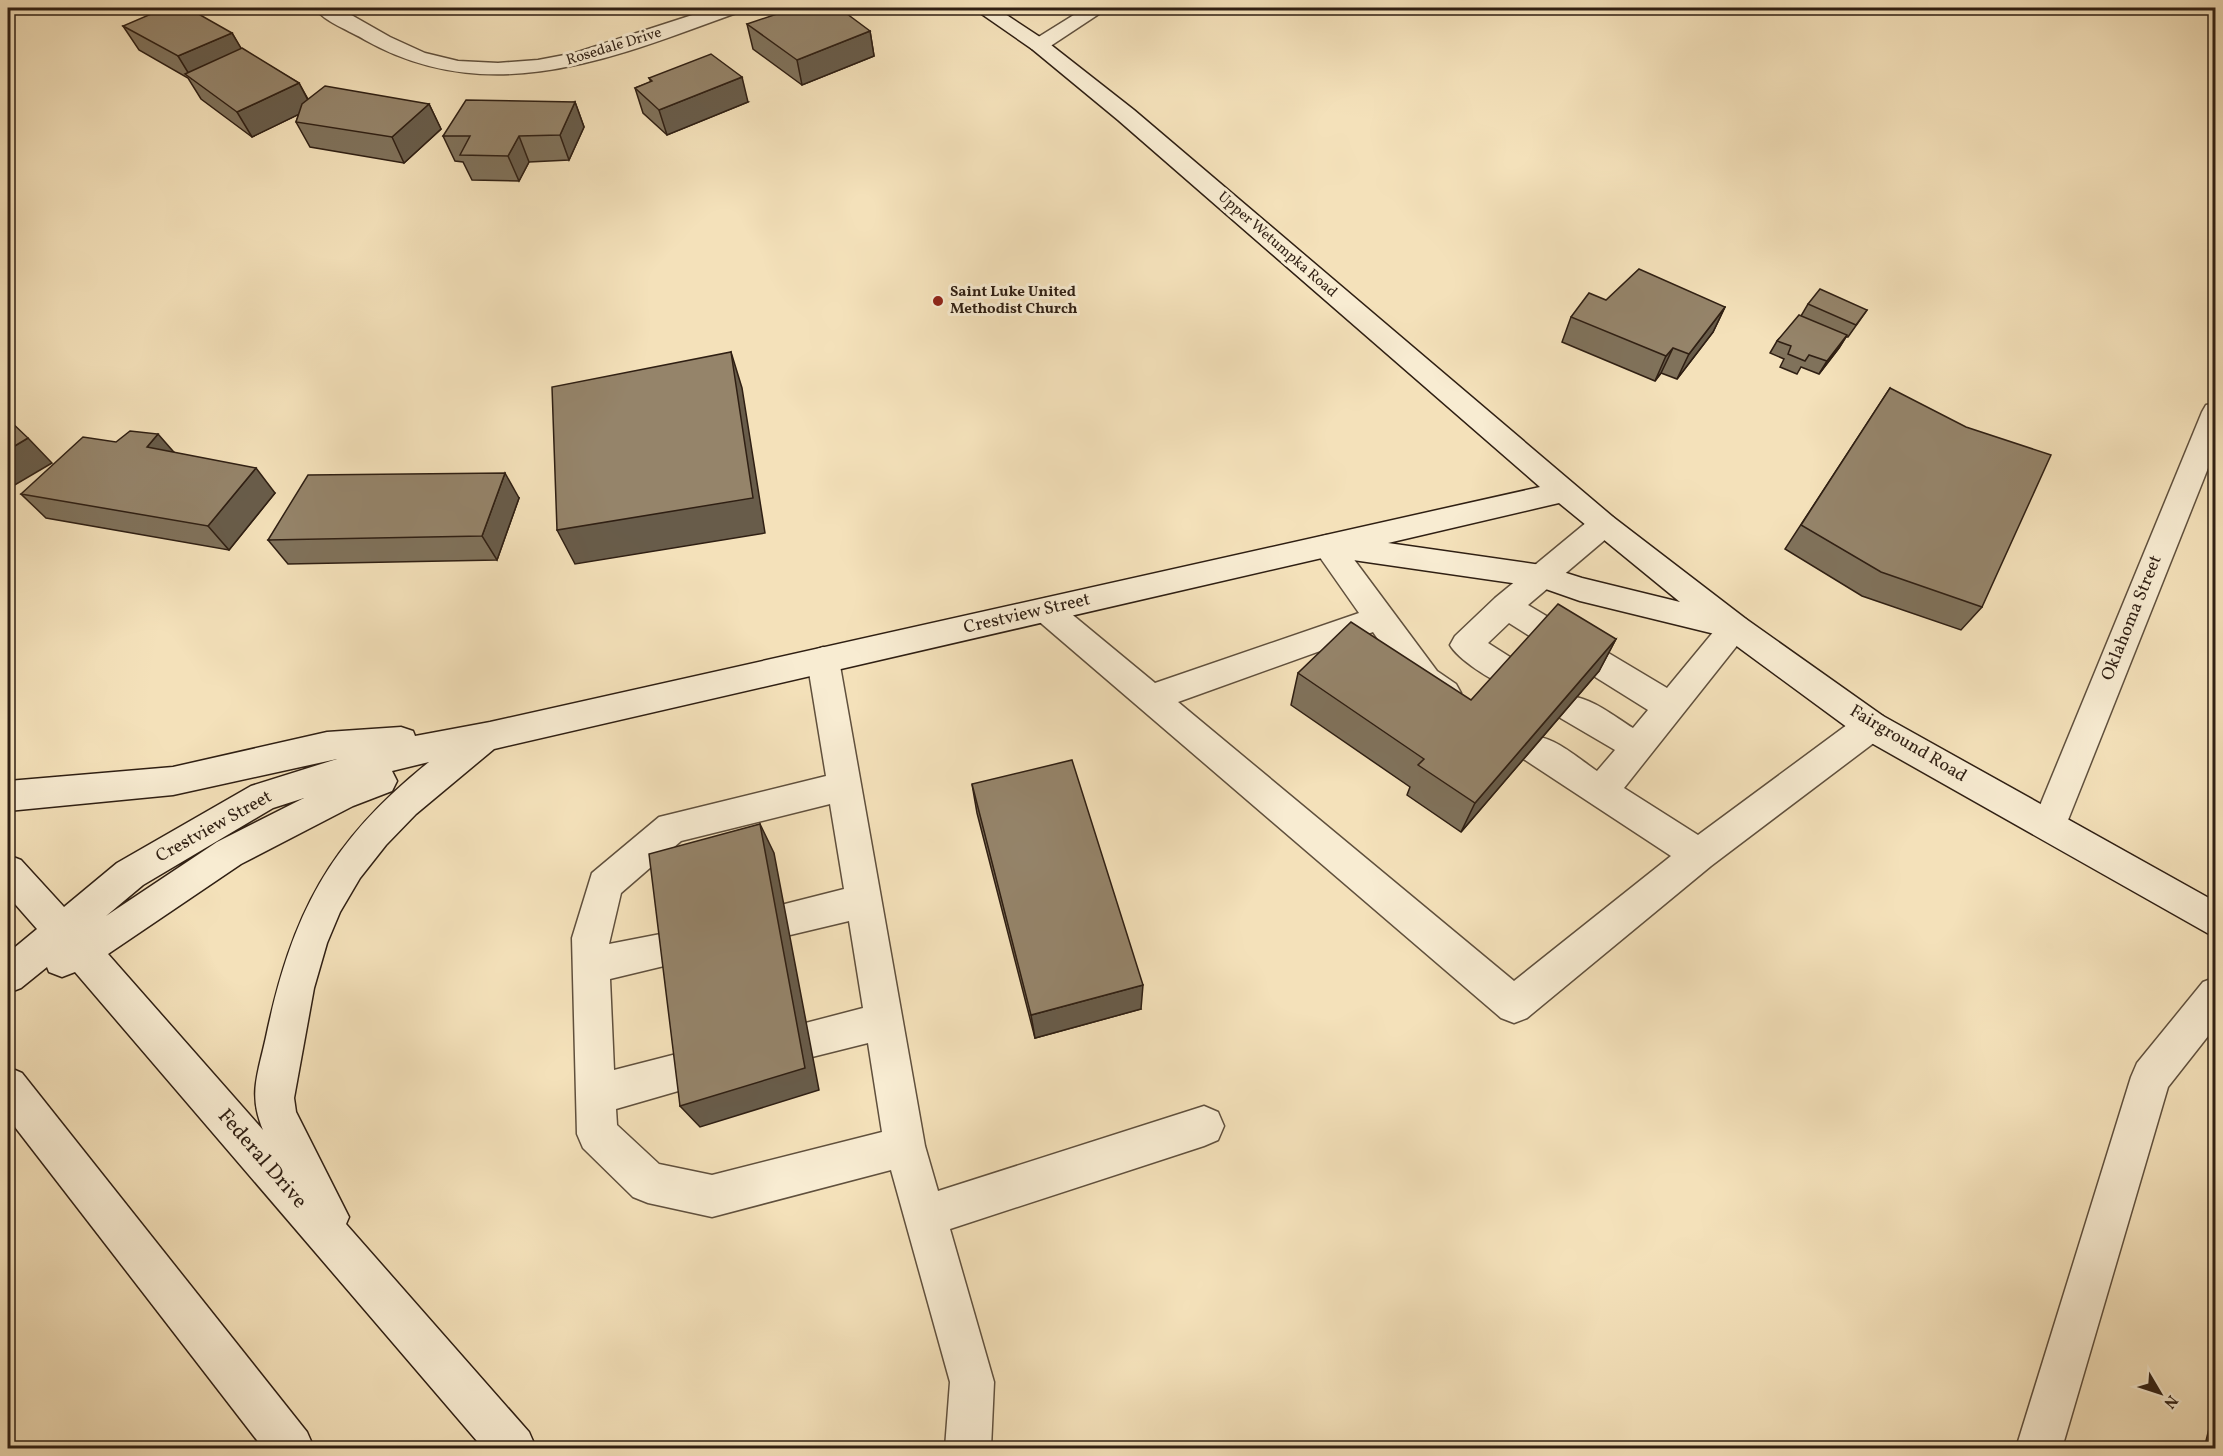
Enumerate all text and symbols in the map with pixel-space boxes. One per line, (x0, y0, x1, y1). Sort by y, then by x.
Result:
street label: Rosedale Drive (564, 23, 664, 71)
street label: Upper Wetumpka Road (1213, 187, 1341, 303)
place label: Saint Luke United Methodist Church (950, 282, 1078, 320)
marker: Saint Luke United Methodist Church (931, 294, 945, 308)
street label: Oklahoma Street (2095, 552, 2169, 684)
street label: Crestview Street (961, 587, 1093, 641)
street label: Fairground Road (1845, 699, 1971, 789)
street label: Crestview Street (151, 785, 277, 869)
street label: Federal Drive (211, 1103, 313, 1215)
north arrow (2130, 1363, 2190, 1423)
text: N (2158, 1390, 2182, 1413)

